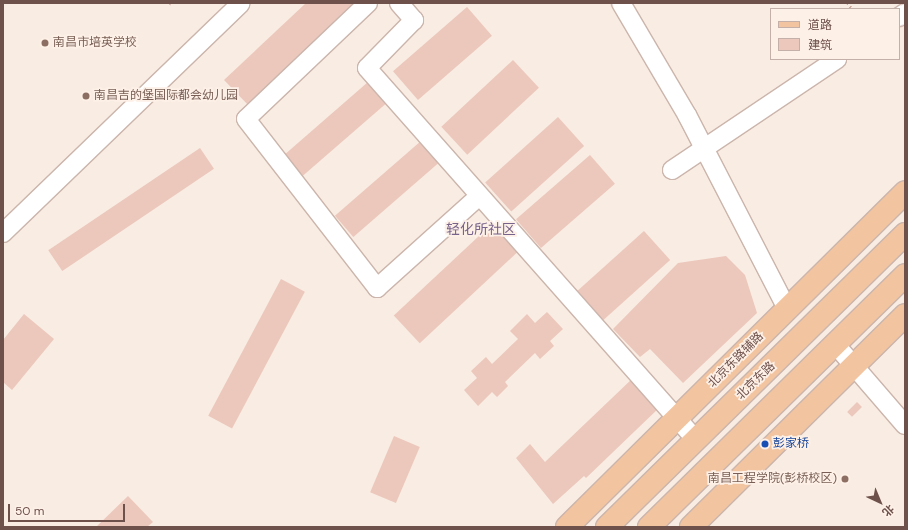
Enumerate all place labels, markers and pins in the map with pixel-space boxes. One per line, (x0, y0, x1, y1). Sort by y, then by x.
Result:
place label: 南昌市培英学校 (53, 36, 137, 50)
marker: 南昌市培英学校 (40, 38, 50, 48)
place label: 南昌吉的堡国际都会幼儿园 (94, 89, 238, 103)
marker: 南昌吉的堡国际都会幼儿园 (81, 91, 91, 101)
place label: 彭家桥 (773, 437, 809, 451)
marker: 彭家桥 (760, 439, 770, 449)
place label: 南昌工程学院(彭桥校区) (708, 472, 837, 486)
marker: 南昌工程学院(彭桥校区) (840, 474, 850, 484)

